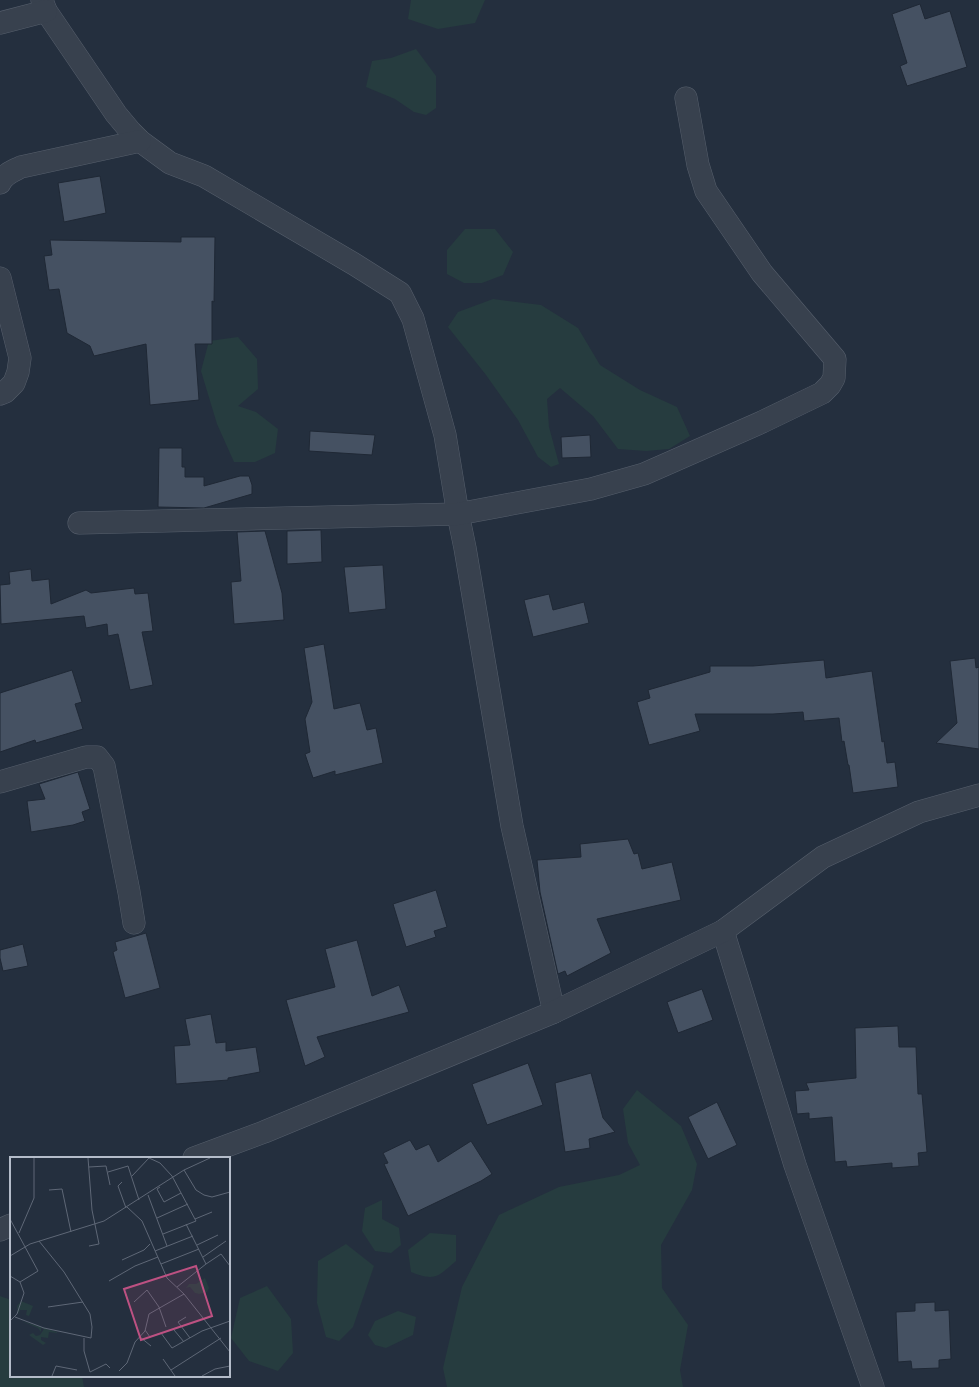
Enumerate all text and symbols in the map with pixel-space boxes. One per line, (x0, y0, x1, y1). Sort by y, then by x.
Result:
inset map (10, 1157, 230, 1377)

